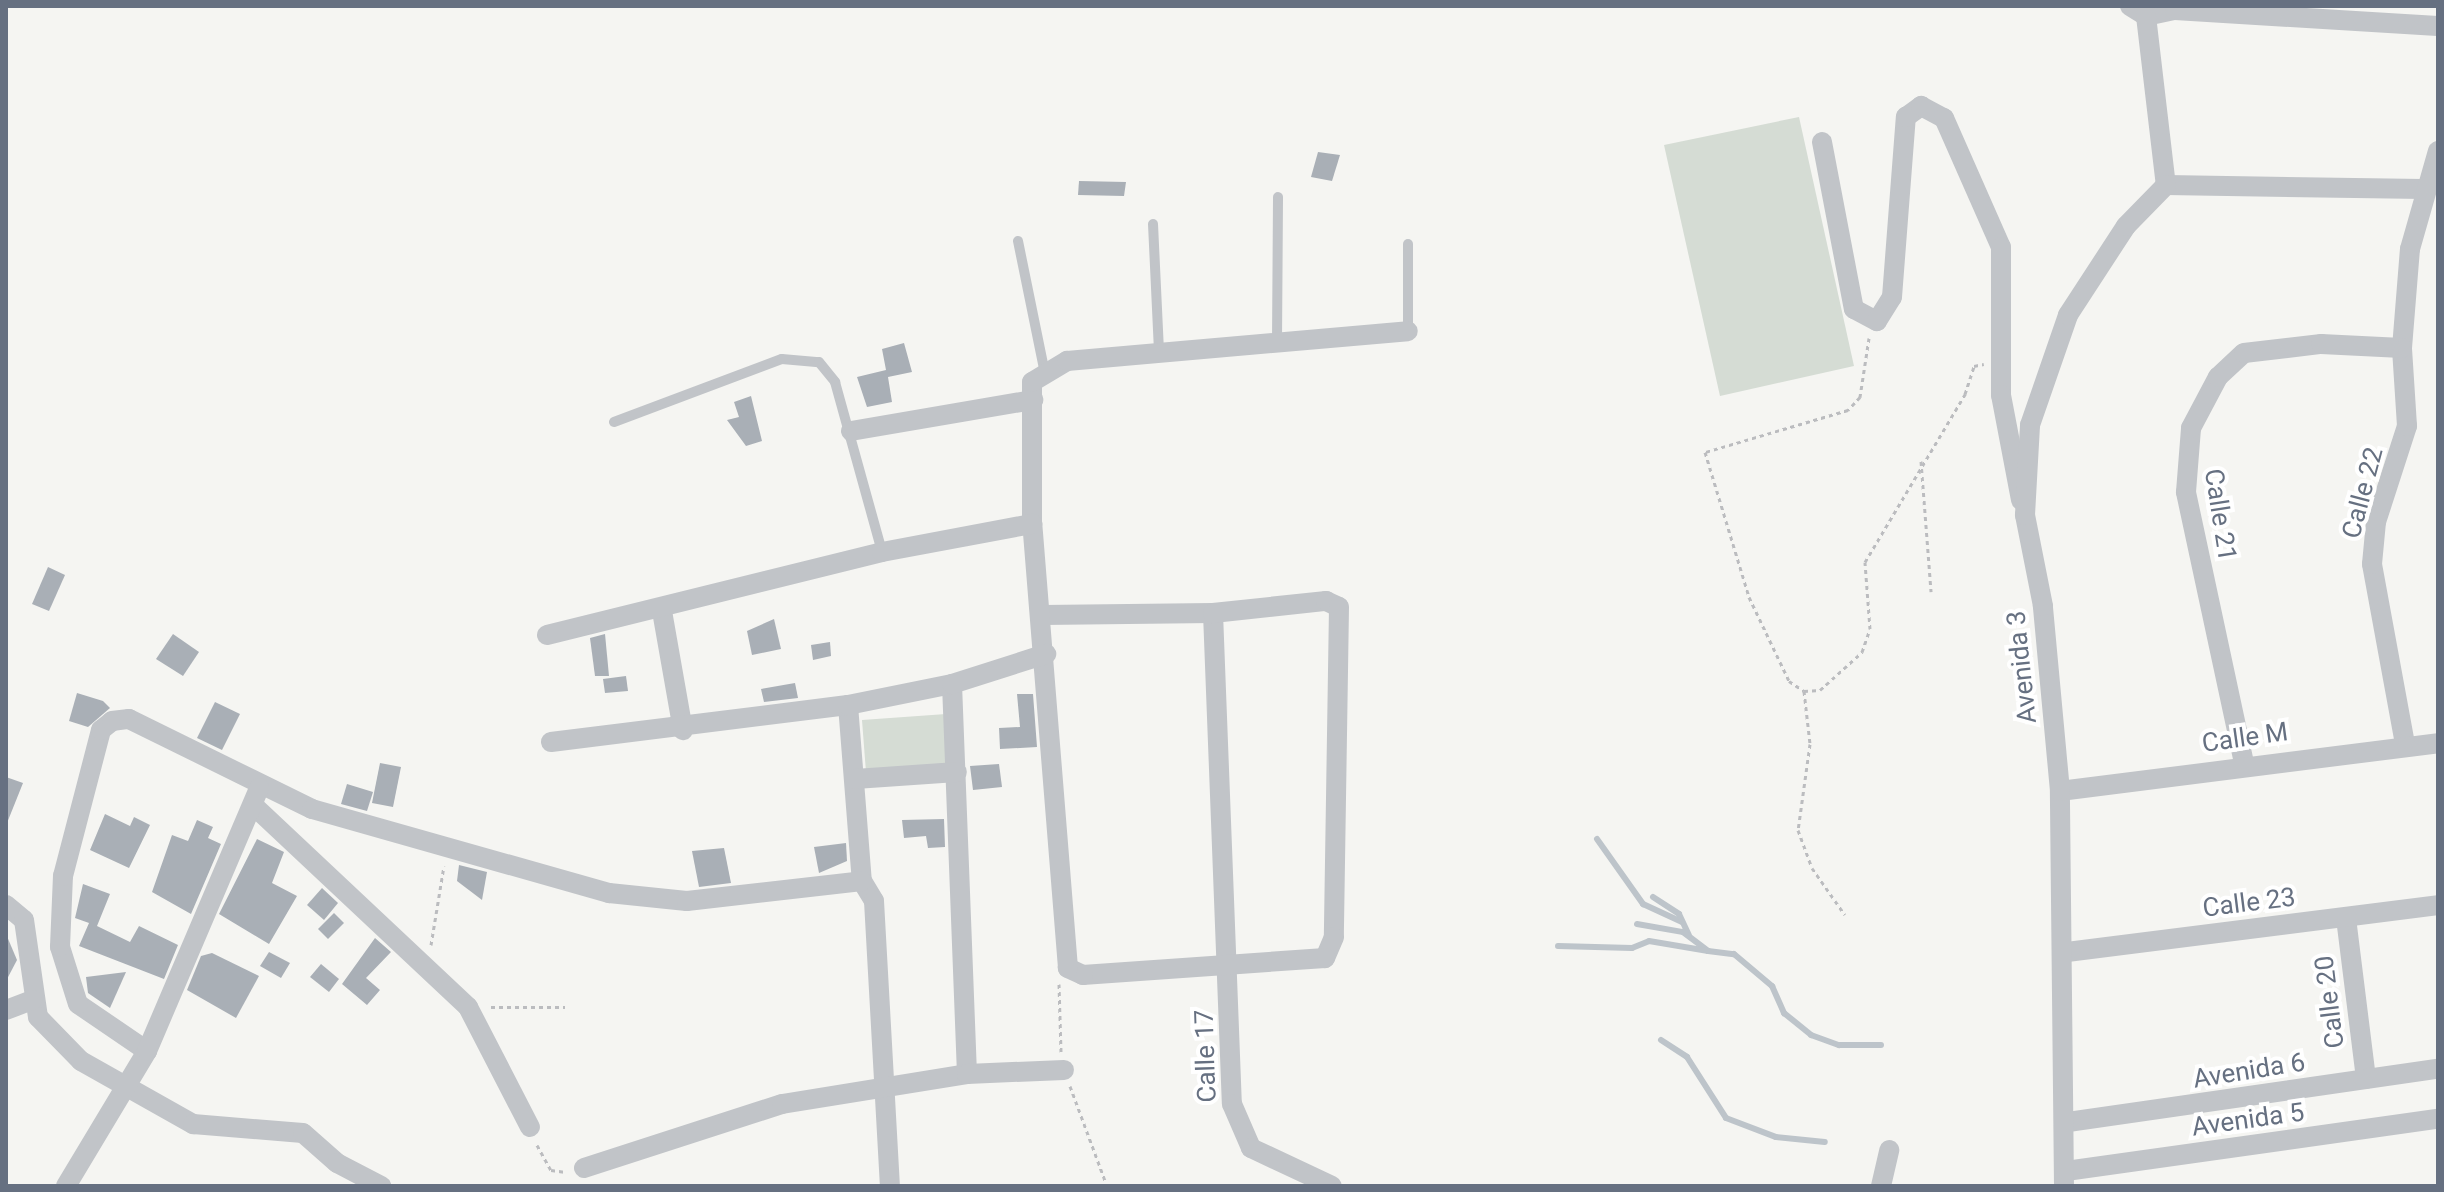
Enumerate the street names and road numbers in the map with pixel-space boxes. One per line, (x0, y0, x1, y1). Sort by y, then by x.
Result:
street label: Calle 22 (2336, 444, 2390, 542)
street label: Calle 21 (2197, 467, 2243, 563)
street label: Avenida 3 (2001, 609, 2043, 725)
street label: Calle M (2200, 717, 2290, 759)
street label: Calle 23 (2201, 882, 2297, 924)
street label: Calle 20 (2309, 954, 2351, 1050)
street label: Calle 17 (1189, 1009, 1223, 1103)
street label: Avenida 6 (2191, 1047, 2307, 1095)
street label: Avenida 5 (2190, 1097, 2306, 1143)

